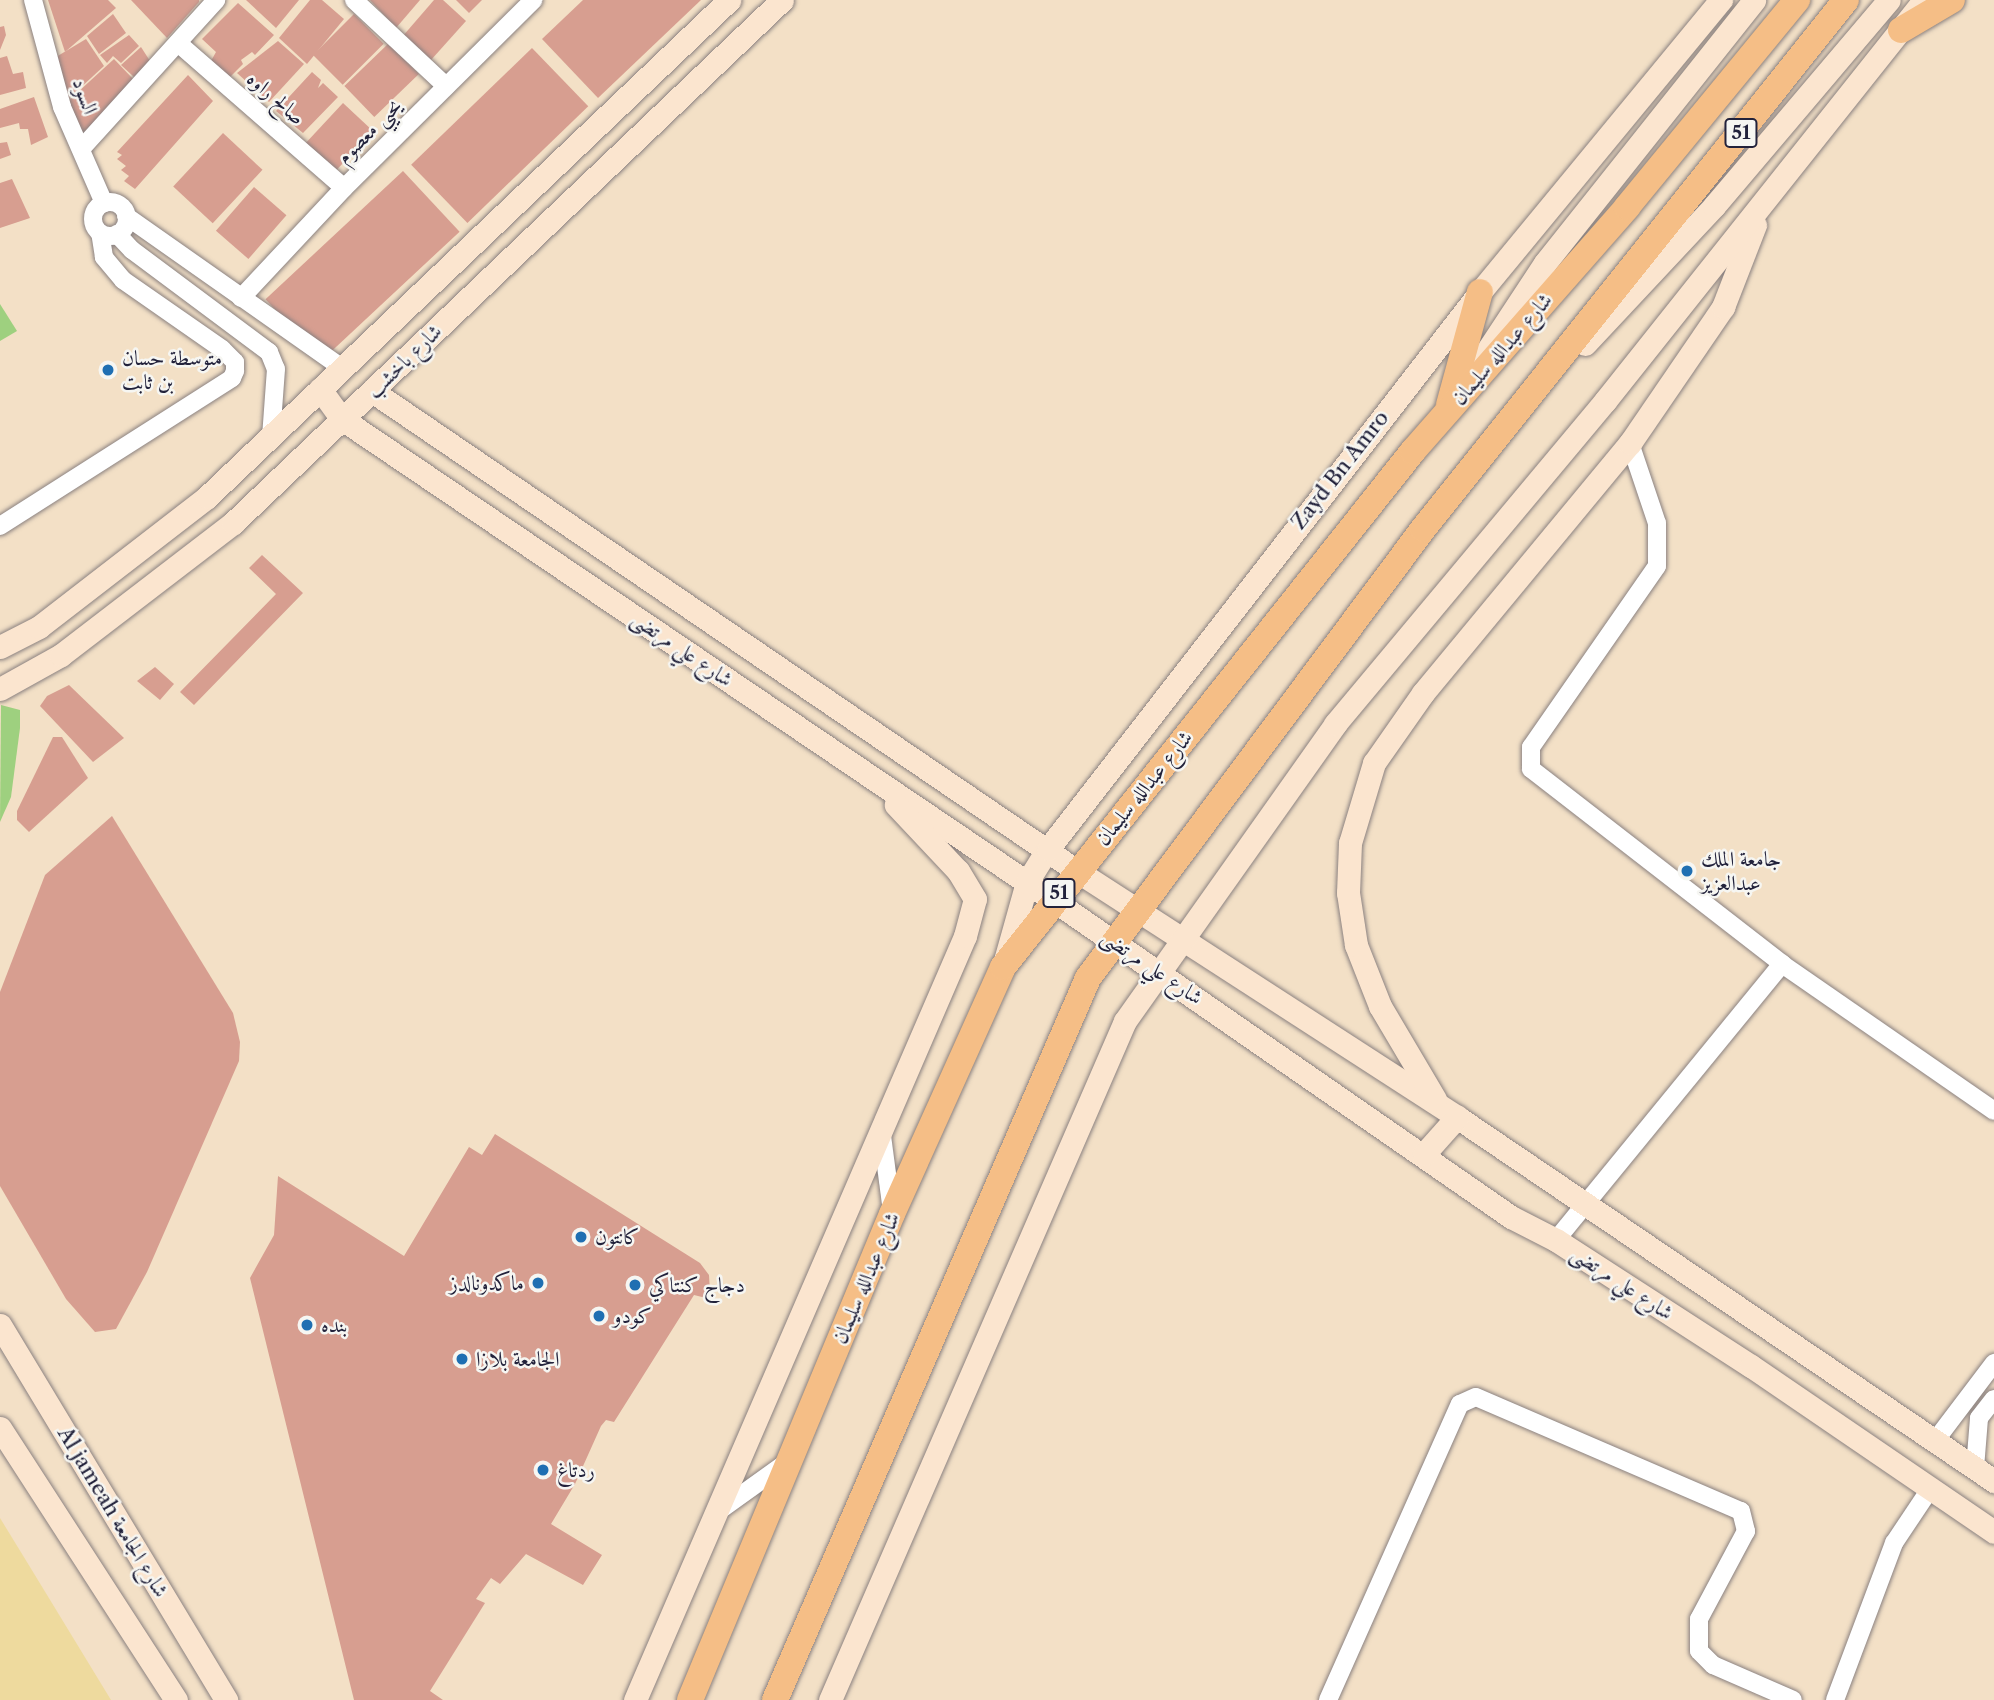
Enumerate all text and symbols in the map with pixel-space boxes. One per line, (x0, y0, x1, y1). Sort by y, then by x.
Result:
street label: صالح راوه (242, 66, 310, 130)
street label: السود (67, 74, 103, 118)
street label: يحيي معصوم (331, 93, 407, 169)
road number: 51 (1724, 118, 1758, 148)
street label: شارع عبدالله سليمان (1446, 288, 1558, 410)
street label: شارع باخشب (361, 319, 447, 403)
place label: متوسطة حسان بن ثابت (122, 345, 222, 395)
marker: متوسطة حسان بن ثابت (100, 362, 116, 378)
street label: Zayd Bn Amro (1286, 405, 1394, 535)
street label: شارع علي مرتضى (626, 606, 738, 692)
street label: شارع عبدالله سليمان (1090, 726, 1198, 850)
place label: جامعة الملك عبدالعزيز (1701, 846, 1781, 896)
marker: جامعة الملك عبدالعزيز (1679, 863, 1695, 879)
road number: 51 (1042, 878, 1076, 908)
street label: شارع علي مرتضى (1096, 924, 1208, 1010)
street label: شارع عبدالله سليمان (827, 1208, 905, 1348)
place label: كانتون (595, 1224, 640, 1250)
marker: كانتون (573, 1229, 589, 1245)
street label: شارع علي مرتضى (1566, 1241, 1678, 1325)
place label: ماكدونالدز (450, 1270, 524, 1296)
place label: دجاج كنتاكي (649, 1272, 745, 1298)
marker: ماكدونالدز (530, 1275, 546, 1291)
marker: دجاج كنتاكي (627, 1277, 643, 1293)
place label: كودو (613, 1303, 652, 1329)
marker: كودو (591, 1308, 607, 1324)
place label: بنده (321, 1312, 347, 1338)
marker: بنده (299, 1317, 315, 1333)
place label: الجامعة بلازا (476, 1346, 559, 1372)
marker: الجامعة بلازا (454, 1351, 470, 1367)
street label: Al jameah شارع الجامعة (52, 1422, 174, 1602)
place label: ردتاغ (557, 1457, 595, 1483)
marker: ردتاغ (535, 1462, 551, 1478)

